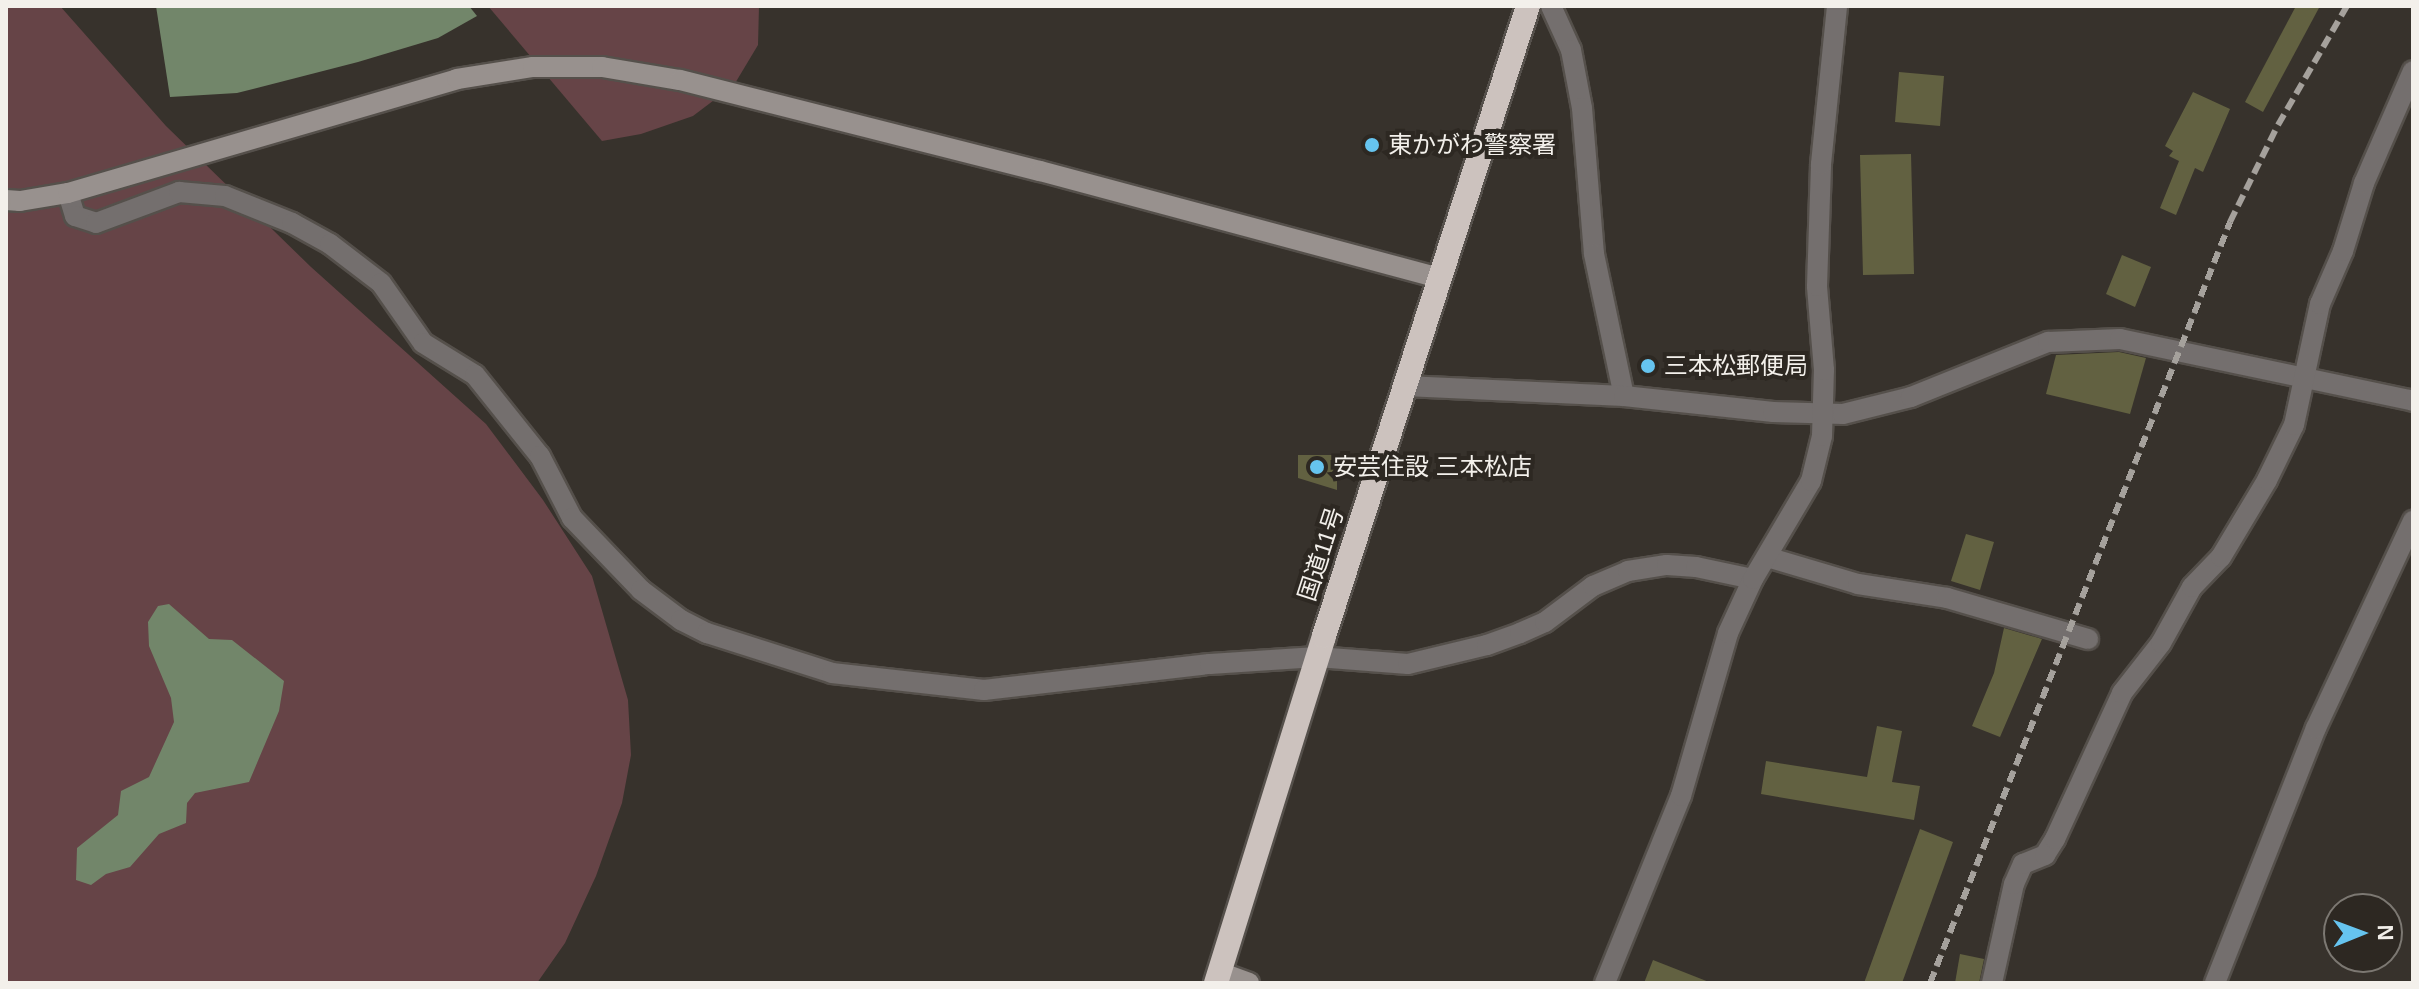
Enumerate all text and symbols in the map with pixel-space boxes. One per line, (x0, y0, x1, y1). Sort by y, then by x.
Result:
place label: 東かがわ警察署 (1388, 131, 1556, 159)
marker: 東かがわ警察署 (1363, 136, 1381, 154)
place label: 三本松郵便局 (1664, 352, 1808, 380)
marker: 三本松郵便局 (1639, 357, 1657, 375)
place label: 安芸住設 三本松店 (1333, 453, 1532, 481)
marker: 安芸住設 三本松店 (1308, 458, 1326, 476)
street label: 国道11号 (1292, 503, 1350, 605)
north arrow (2323, 893, 2403, 973)
text: N (2373, 924, 2398, 941)

